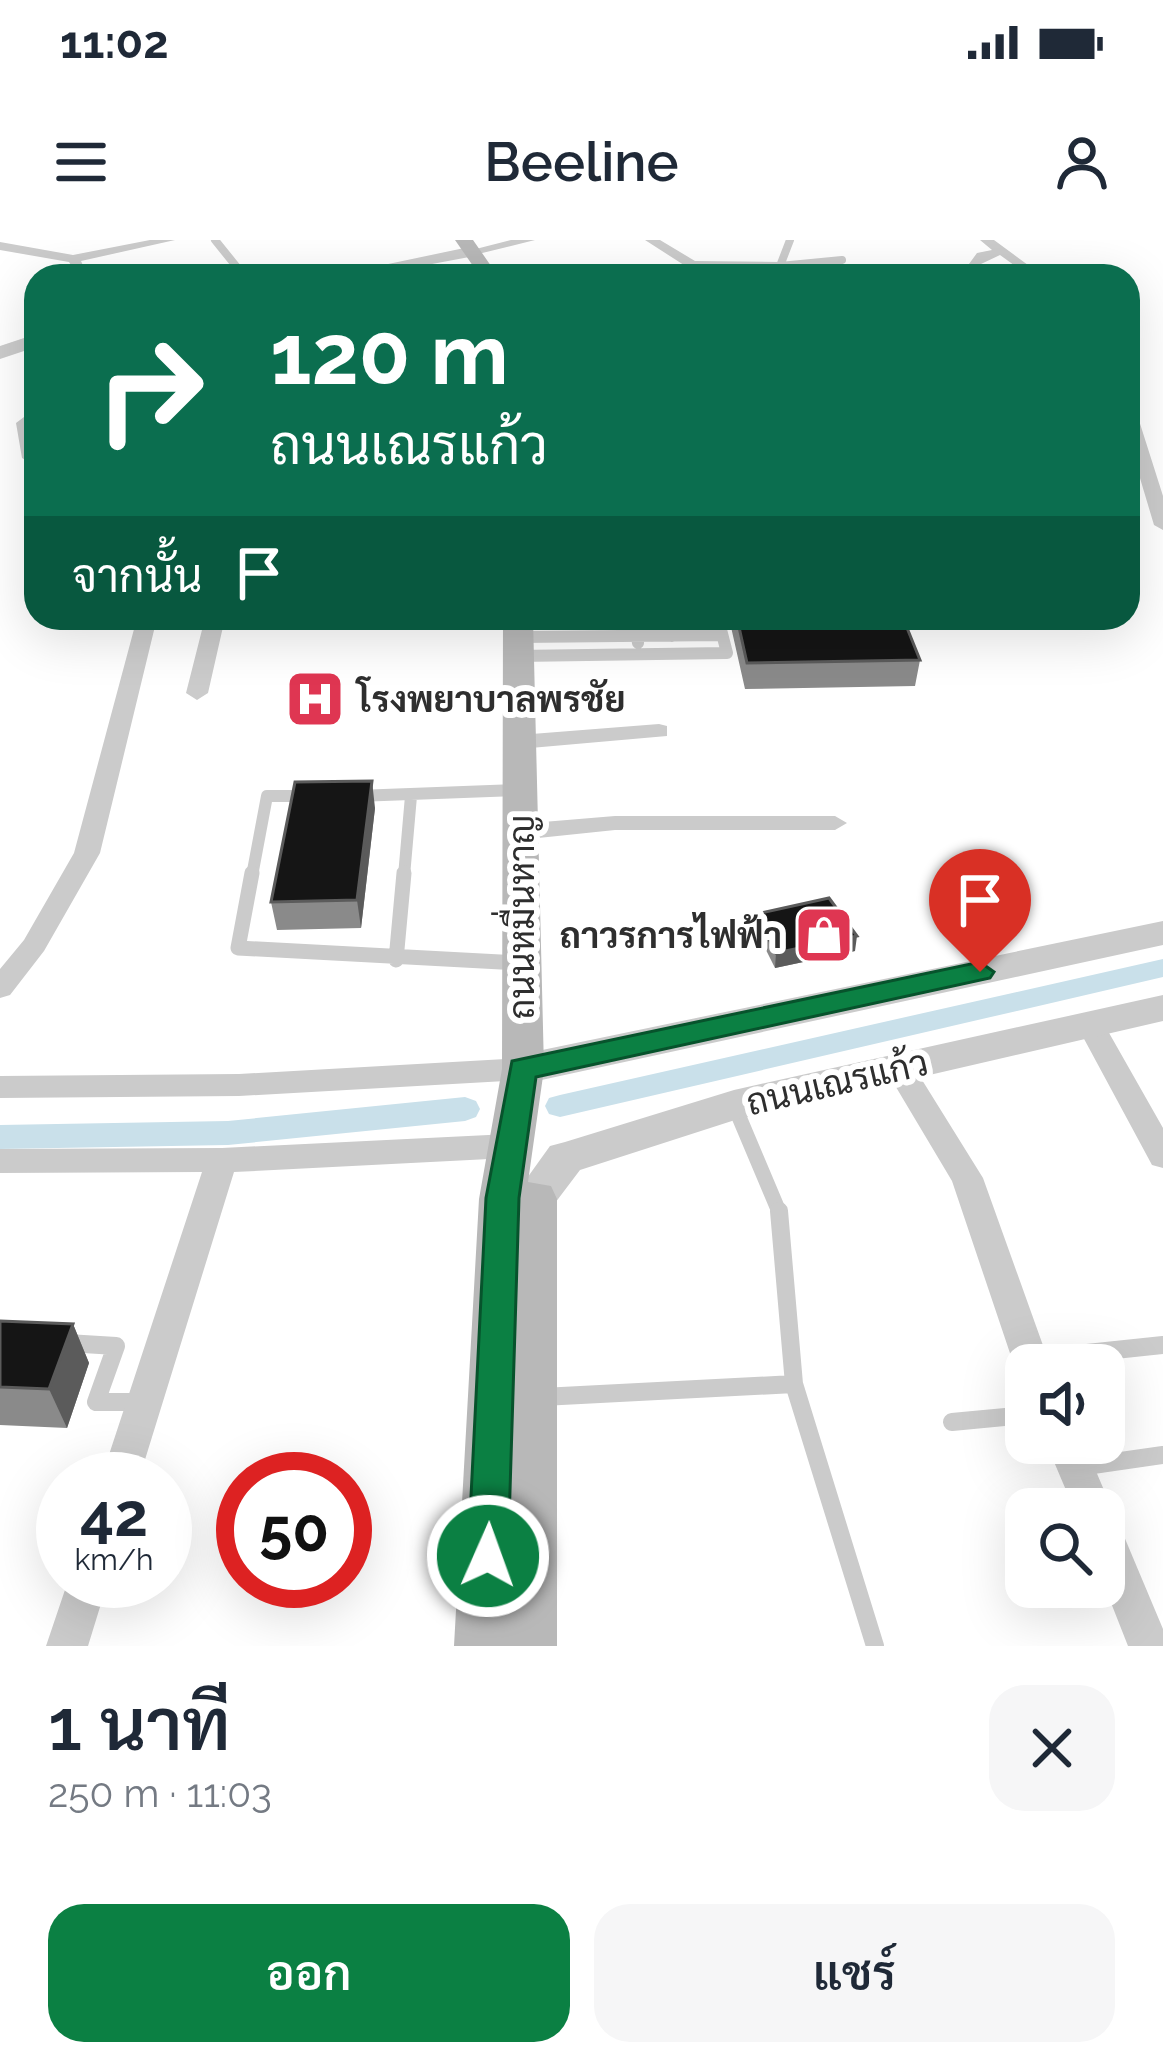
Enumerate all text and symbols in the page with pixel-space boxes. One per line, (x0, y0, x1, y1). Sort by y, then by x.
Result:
text: 11:02 (60, 16, 169, 69)
icon: menu (48, 129, 114, 195)
icon: person (1049, 129, 1115, 195)
text: Beeline (484, 130, 679, 194)
text: 120 m (270, 305, 509, 404)
icon: right (72, 312, 228, 468)
text: ถนนเณรแก้ว (270, 413, 548, 477)
icon: arrive (226, 540, 292, 606)
text: จากนั้น (72, 550, 202, 603)
hospital icon: โรงพยาบาลพรชัย (284, 668, 346, 730)
place label: โรงพยาบาลพรชัย (355, 676, 626, 720)
street label: ถนนหมื่นหาญ (491, 815, 543, 1019)
pin (929, 849, 1031, 972)
icon: arrive (947, 867, 1013, 933)
shop icon: ถาวรการไฟฟ้า (793, 904, 855, 966)
place label: ถาวรการไฟฟ้า (559, 912, 782, 956)
street label: ถนนเณรแก้ว (742, 1040, 932, 1123)
map controls (1005, 1344, 1125, 1608)
button: sound (1005, 1344, 1125, 1464)
speed limit sign: 50 (216, 1452, 372, 1608)
text: 42 (80, 1480, 148, 1550)
button: search (1005, 1488, 1125, 1608)
position arrow (425, 1493, 551, 1619)
text: km/h (74, 1542, 154, 1577)
text: 1 นาที (48, 1682, 231, 1767)
button: close (989, 1685, 1115, 1811)
text: 250 m · 11:03 (48, 1770, 272, 1816)
button: ออก (48, 1904, 570, 2042)
button: แชร์ (594, 1904, 1115, 2042)

